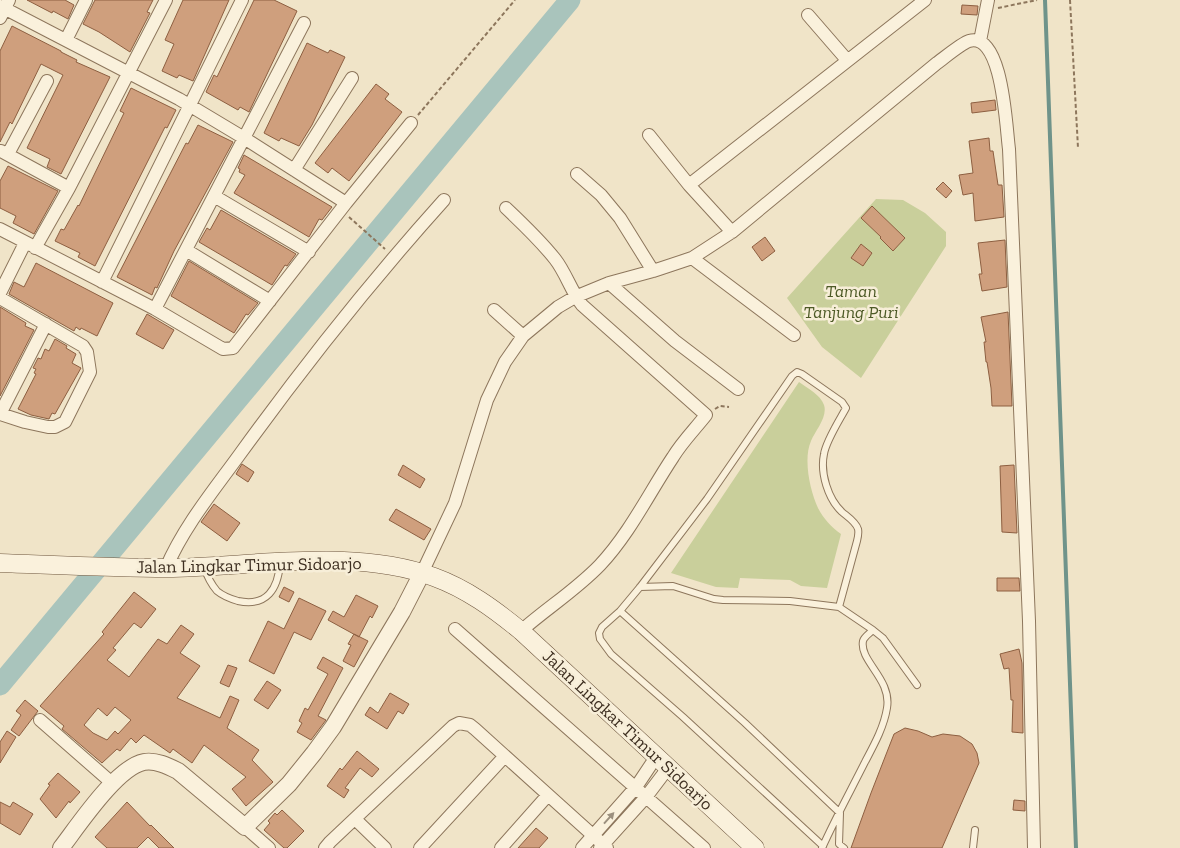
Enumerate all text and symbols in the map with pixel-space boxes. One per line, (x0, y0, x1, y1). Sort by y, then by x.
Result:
park label: Taman Tanjung Puri (803, 280, 899, 323)
street label: Jalan Lingkar Timur Sidoarjo (136, 552, 362, 578)
street label: Jalan Lingkar Timur Sidoarjo (538, 645, 718, 815)
one-way arrow (603, 812, 615, 824)

